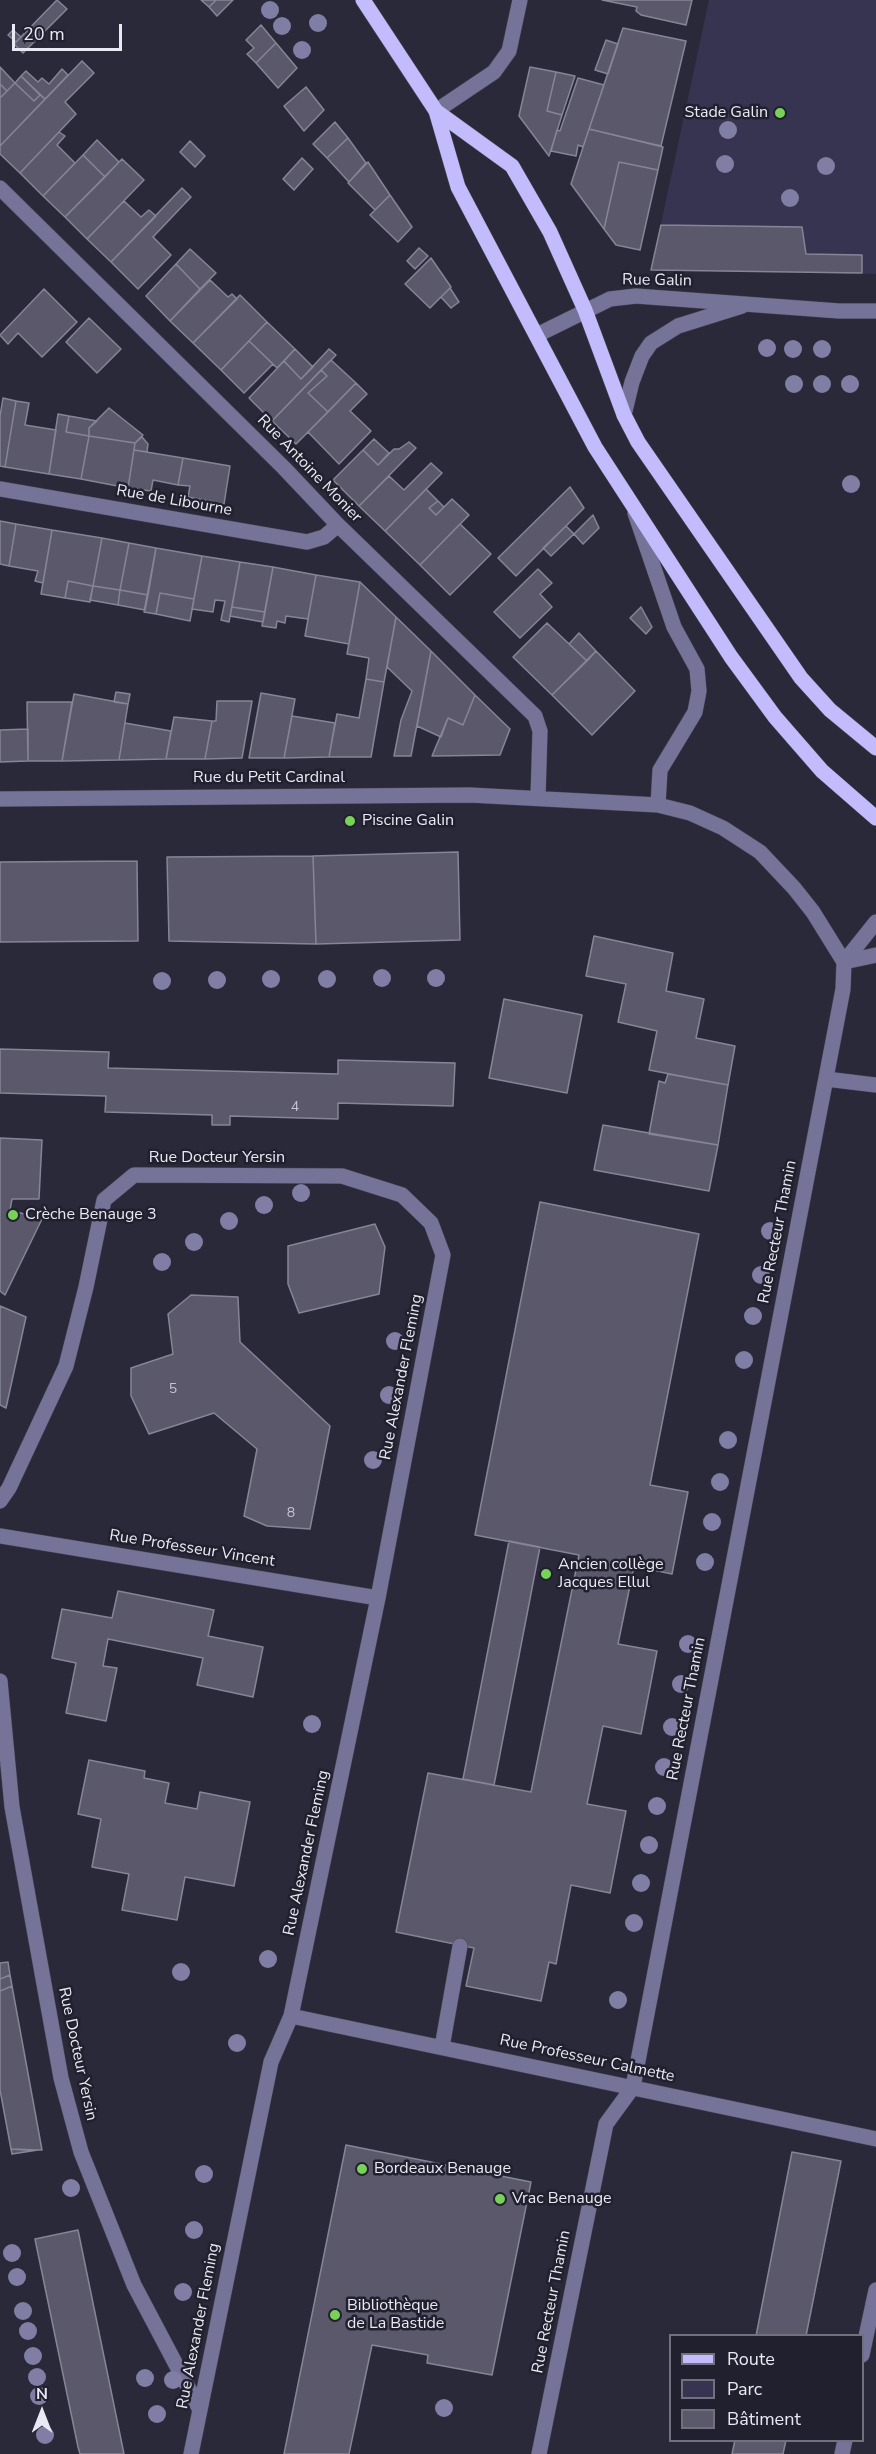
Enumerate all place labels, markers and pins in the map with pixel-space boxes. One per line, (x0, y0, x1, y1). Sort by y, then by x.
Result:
place label: Stade Galin (685, 103, 768, 123)
marker: Stade Galin (773, 106, 787, 120)
place label: Piscine Galin (362, 811, 454, 831)
marker: Piscine Galin (343, 814, 357, 828)
place label: Crèche Benauge 3 (25, 1205, 156, 1225)
marker: Crèche Benauge 3 (6, 1208, 20, 1222)
place label: Ancien collège Jacques Ellul (558, 1555, 664, 1593)
marker: Ancien collège Jacques Ellul (539, 1567, 553, 1581)
place label: Bordeaux Benauge (374, 2159, 511, 2179)
marker: Bordeaux Benauge (355, 2162, 369, 2176)
place label: Vrac Benauge (512, 2189, 612, 2209)
marker: Vrac Benauge (493, 2192, 507, 2206)
place label: Bibliothèque de La Bastide (347, 2296, 444, 2334)
marker: Bibliothèque de La Bastide (328, 2308, 342, 2322)

